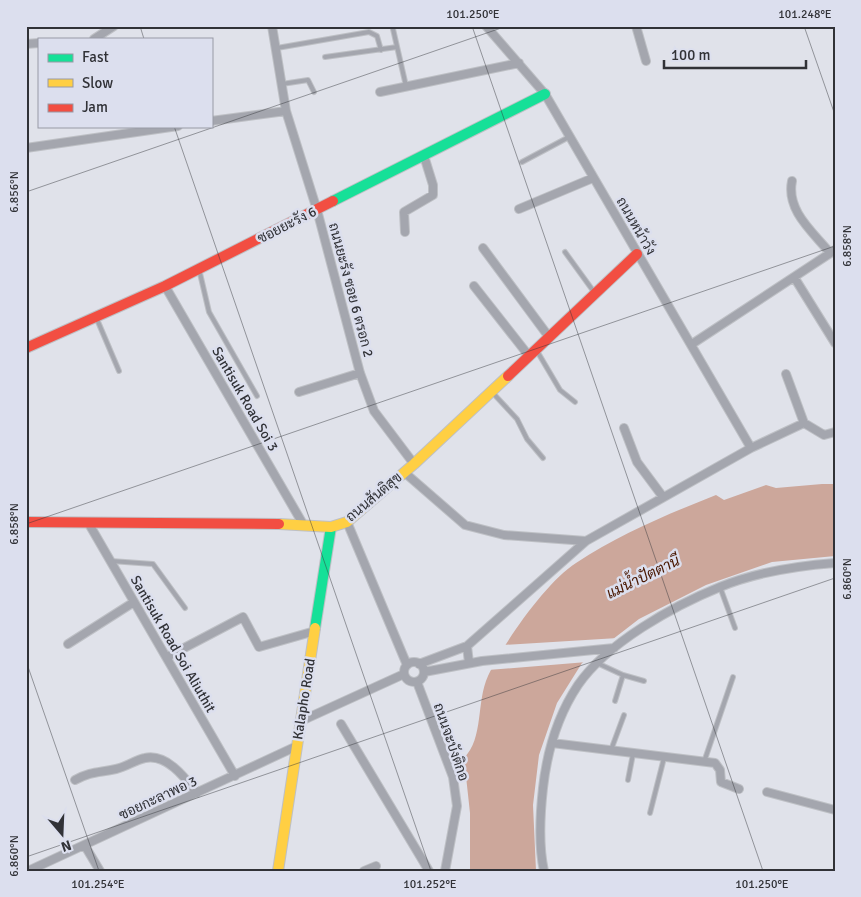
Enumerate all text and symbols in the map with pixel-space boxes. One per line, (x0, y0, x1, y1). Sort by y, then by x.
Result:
text: 101.250°E (446, 7, 500, 22)
text: 101.248°E (778, 7, 832, 22)
legend (38, 38, 212, 128)
scale bar (664, 38, 806, 70)
text: 100 m (671, 46, 711, 64)
text: Fast (82, 48, 109, 66)
text: Slow (82, 74, 113, 92)
text: Jam (82, 98, 108, 116)
text: 6.856°N (7, 171, 22, 213)
street label: ถนนหน้าวัง (613, 193, 660, 258)
street label: ซอยยะรัง 6 (255, 203, 319, 247)
street label: ถนนยะรัง ซอย 6 ตรอก 2 (325, 221, 377, 359)
text: 6.858°N (840, 225, 855, 267)
street label: Santisuk Road Soi 3 (208, 344, 282, 454)
street label: ถนนสันติสุข (343, 469, 406, 526)
text: 6.858°N (7, 503, 22, 545)
water label: แม่น้ำปัตตานี (602, 547, 684, 603)
text: 6.860°N (840, 558, 855, 600)
street label: Santisuk Road Soi Aliuthit (127, 573, 219, 716)
street label: Kalapho Road (289, 657, 319, 741)
street label: ถนนจะบังติกอ (430, 701, 472, 783)
street label: ซอยกะลาพอ 3 (116, 772, 200, 824)
north arrow (38, 810, 88, 860)
text: 6.860°N (7, 835, 22, 877)
text: N (59, 836, 73, 855)
text: 101.254°E (71, 877, 125, 892)
text: 101.252°E (403, 877, 457, 892)
text: 101.250°E (735, 877, 789, 892)

